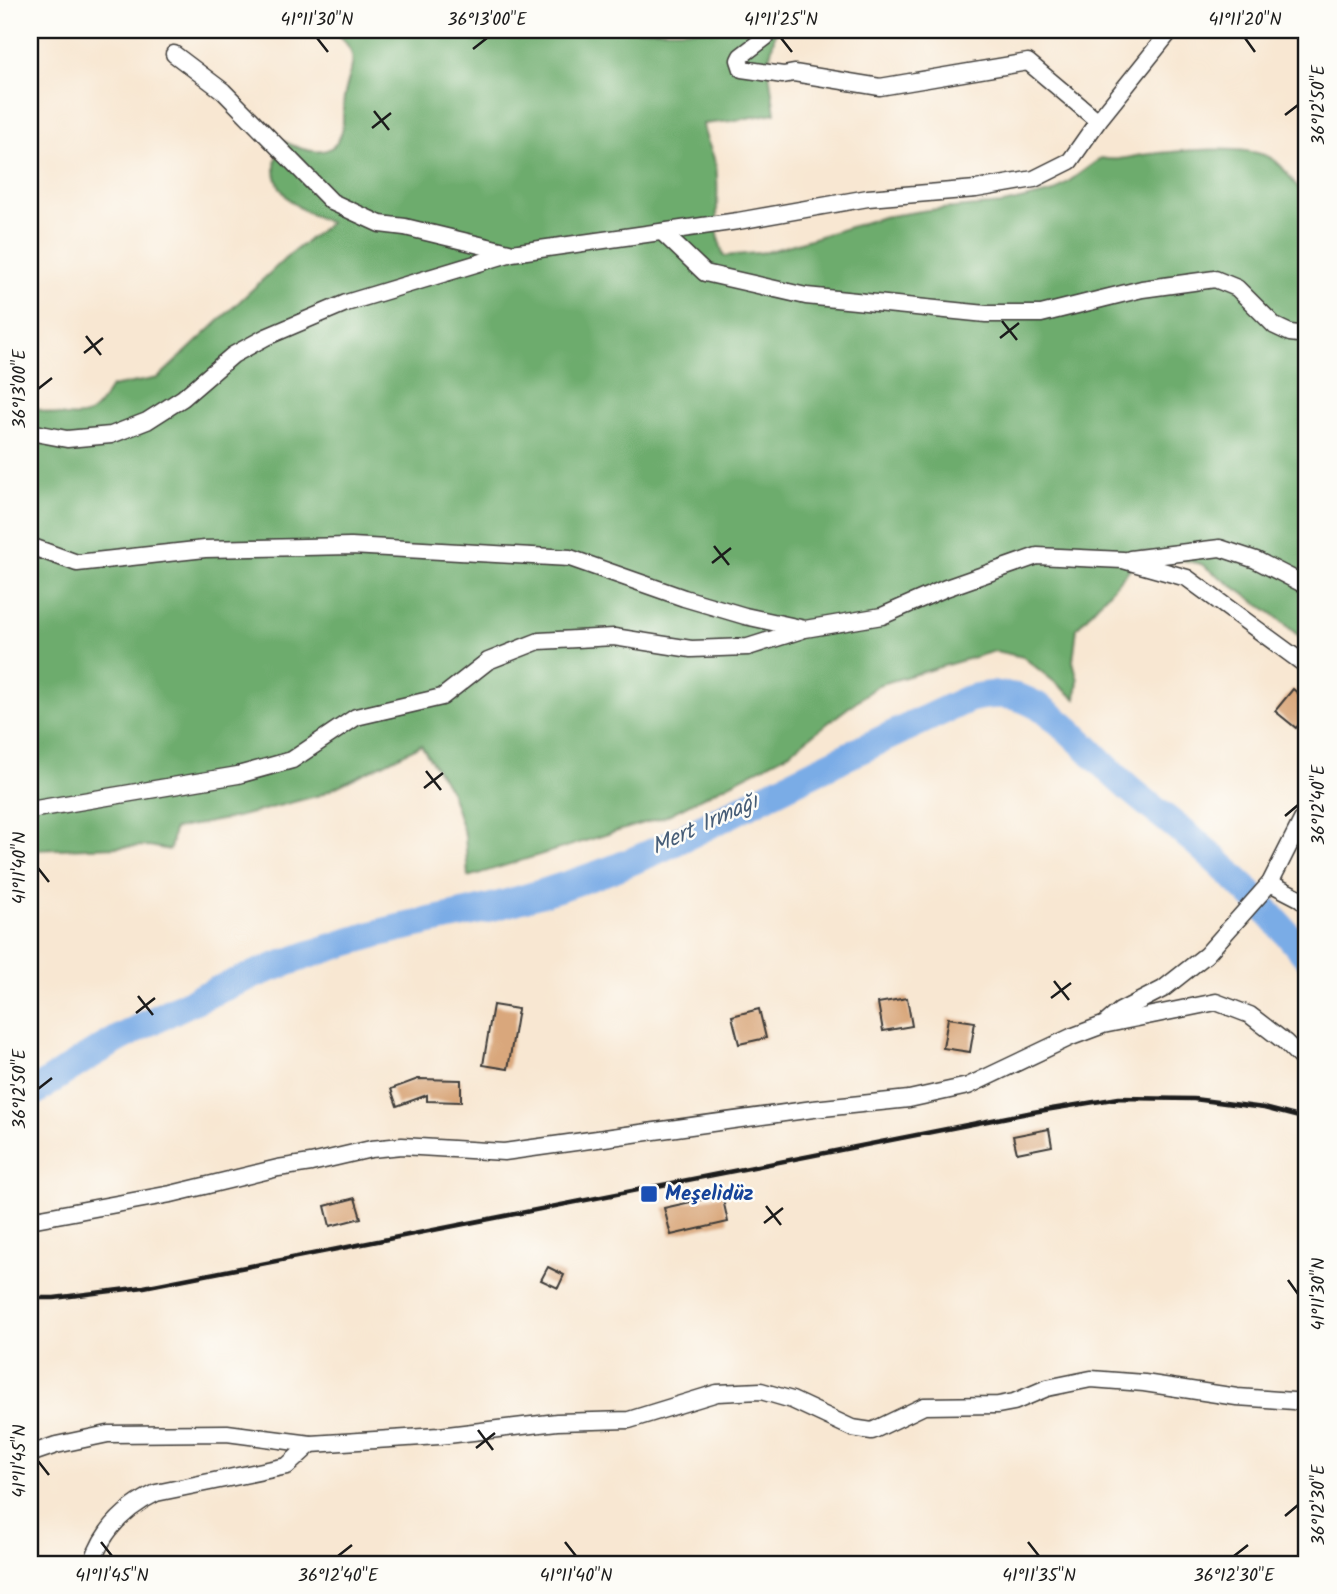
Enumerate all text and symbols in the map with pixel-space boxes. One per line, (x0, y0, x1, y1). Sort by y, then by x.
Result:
text: 41°11'30"N (280, 6, 354, 35)
text: 36°13'00"E (447, 6, 527, 35)
text: 41°11'25"N (744, 6, 818, 35)
text: 41°11'20"N (1208, 6, 1282, 35)
text: 36°12'50"E (1305, 64, 1334, 145)
text: 36°13'00"E (6, 349, 35, 429)
text: 36°12'40"E (1305, 764, 1334, 845)
water label: Mert Irmağı (645, 784, 766, 866)
text: 41°11'40"N (6, 832, 35, 904)
text: 36°12'50"E (6, 1048, 35, 1129)
place label: Meşelidüz (665, 1178, 754, 1211)
marker: Meşelidüz (639, 1184, 659, 1204)
text: 41°11'30"N (1305, 1257, 1334, 1331)
text: 41°11'45"N (6, 1424, 35, 1498)
text: 36°12'30"E (1305, 1464, 1334, 1545)
text: 41°11'45"N (75, 1562, 149, 1591)
text: 36°12'40"E (298, 1562, 379, 1591)
text: 41°11'40"N (540, 1562, 612, 1591)
text: 41°11'35"N (1002, 1562, 1076, 1591)
text: 36°12'30"E (1194, 1562, 1275, 1591)

